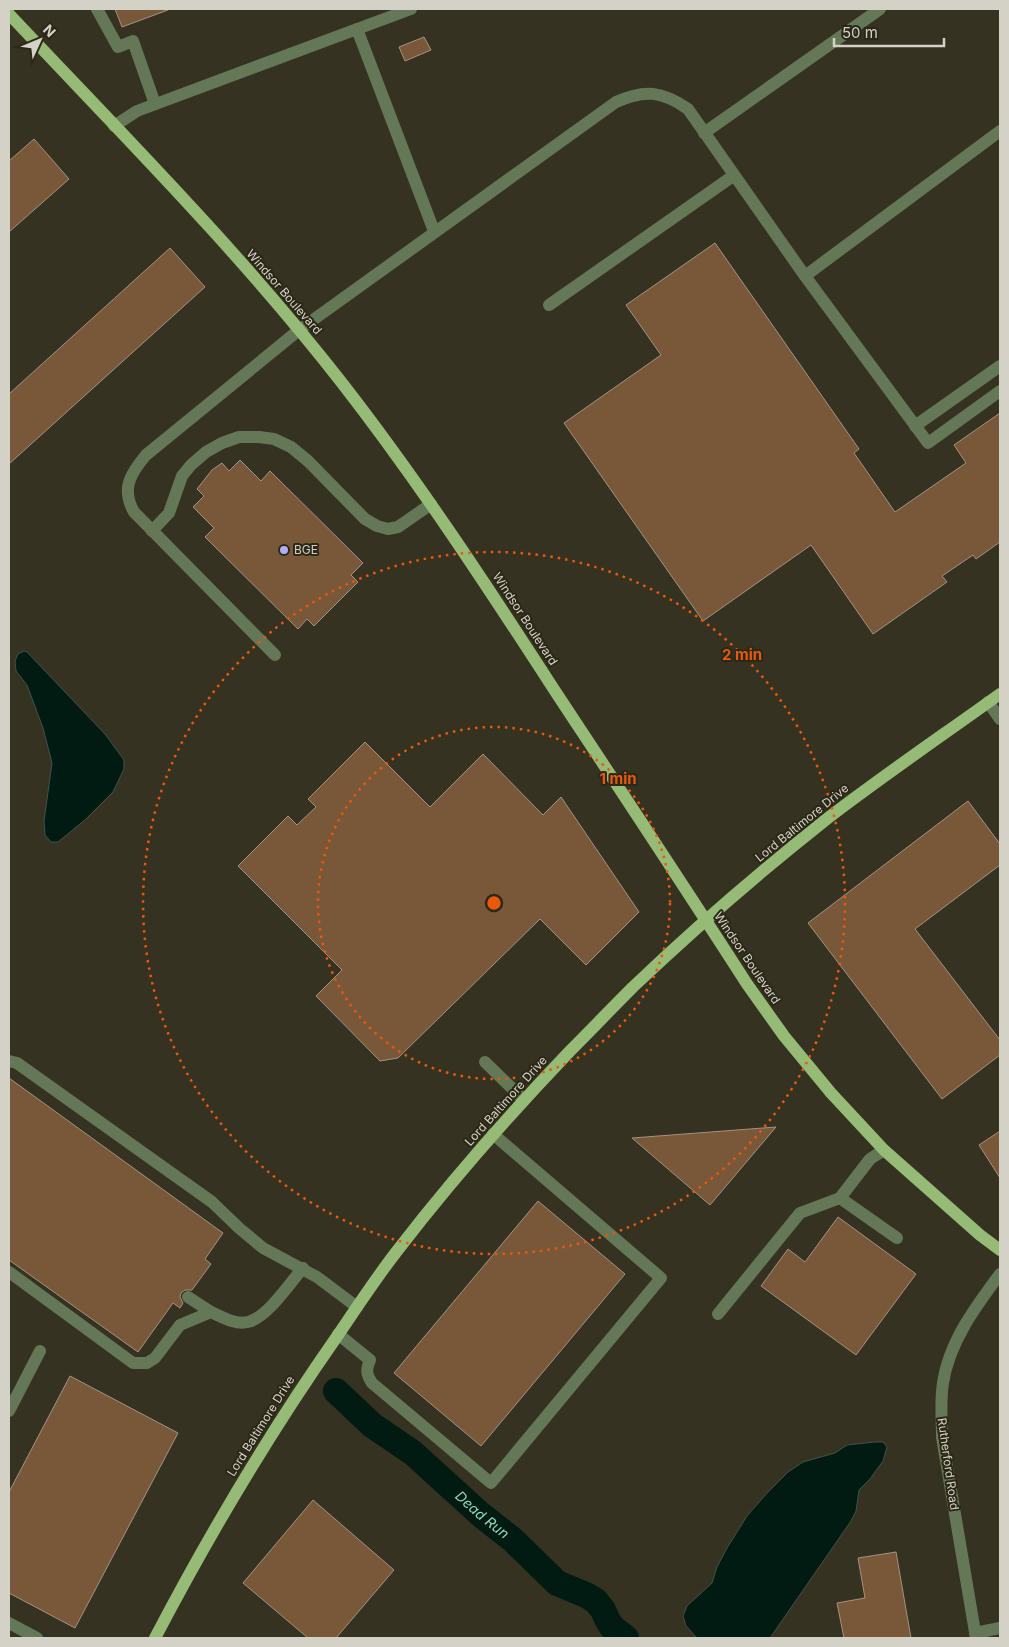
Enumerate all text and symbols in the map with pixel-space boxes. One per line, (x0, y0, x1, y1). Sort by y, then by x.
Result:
north arrow (15, 15, 65, 65)
scale bar (834, 15, 944, 47)
text: N (40, 21, 60, 40)
text: 50 m (842, 23, 878, 42)
street label: Windsor Boulevard (243, 246, 325, 337)
place label: BGE (294, 542, 318, 557)
marker: BGE (278, 544, 290, 556)
street label: Windsor Boulevard (490, 570, 561, 668)
text: 2 min (722, 645, 762, 664)
text: 1 min (599, 769, 637, 788)
street label: Lord Baltimore Drive (752, 780, 851, 865)
centre of rings (485, 894, 503, 912)
street label: Windsor Boulevard (711, 909, 784, 1006)
street label: Lord Baltimore Drive (461, 1053, 550, 1149)
street label: Lord Baltimore Drive (224, 1373, 298, 1479)
street label: Rutherford Road (935, 1417, 962, 1511)
water label: Dead Run (452, 1487, 513, 1542)

